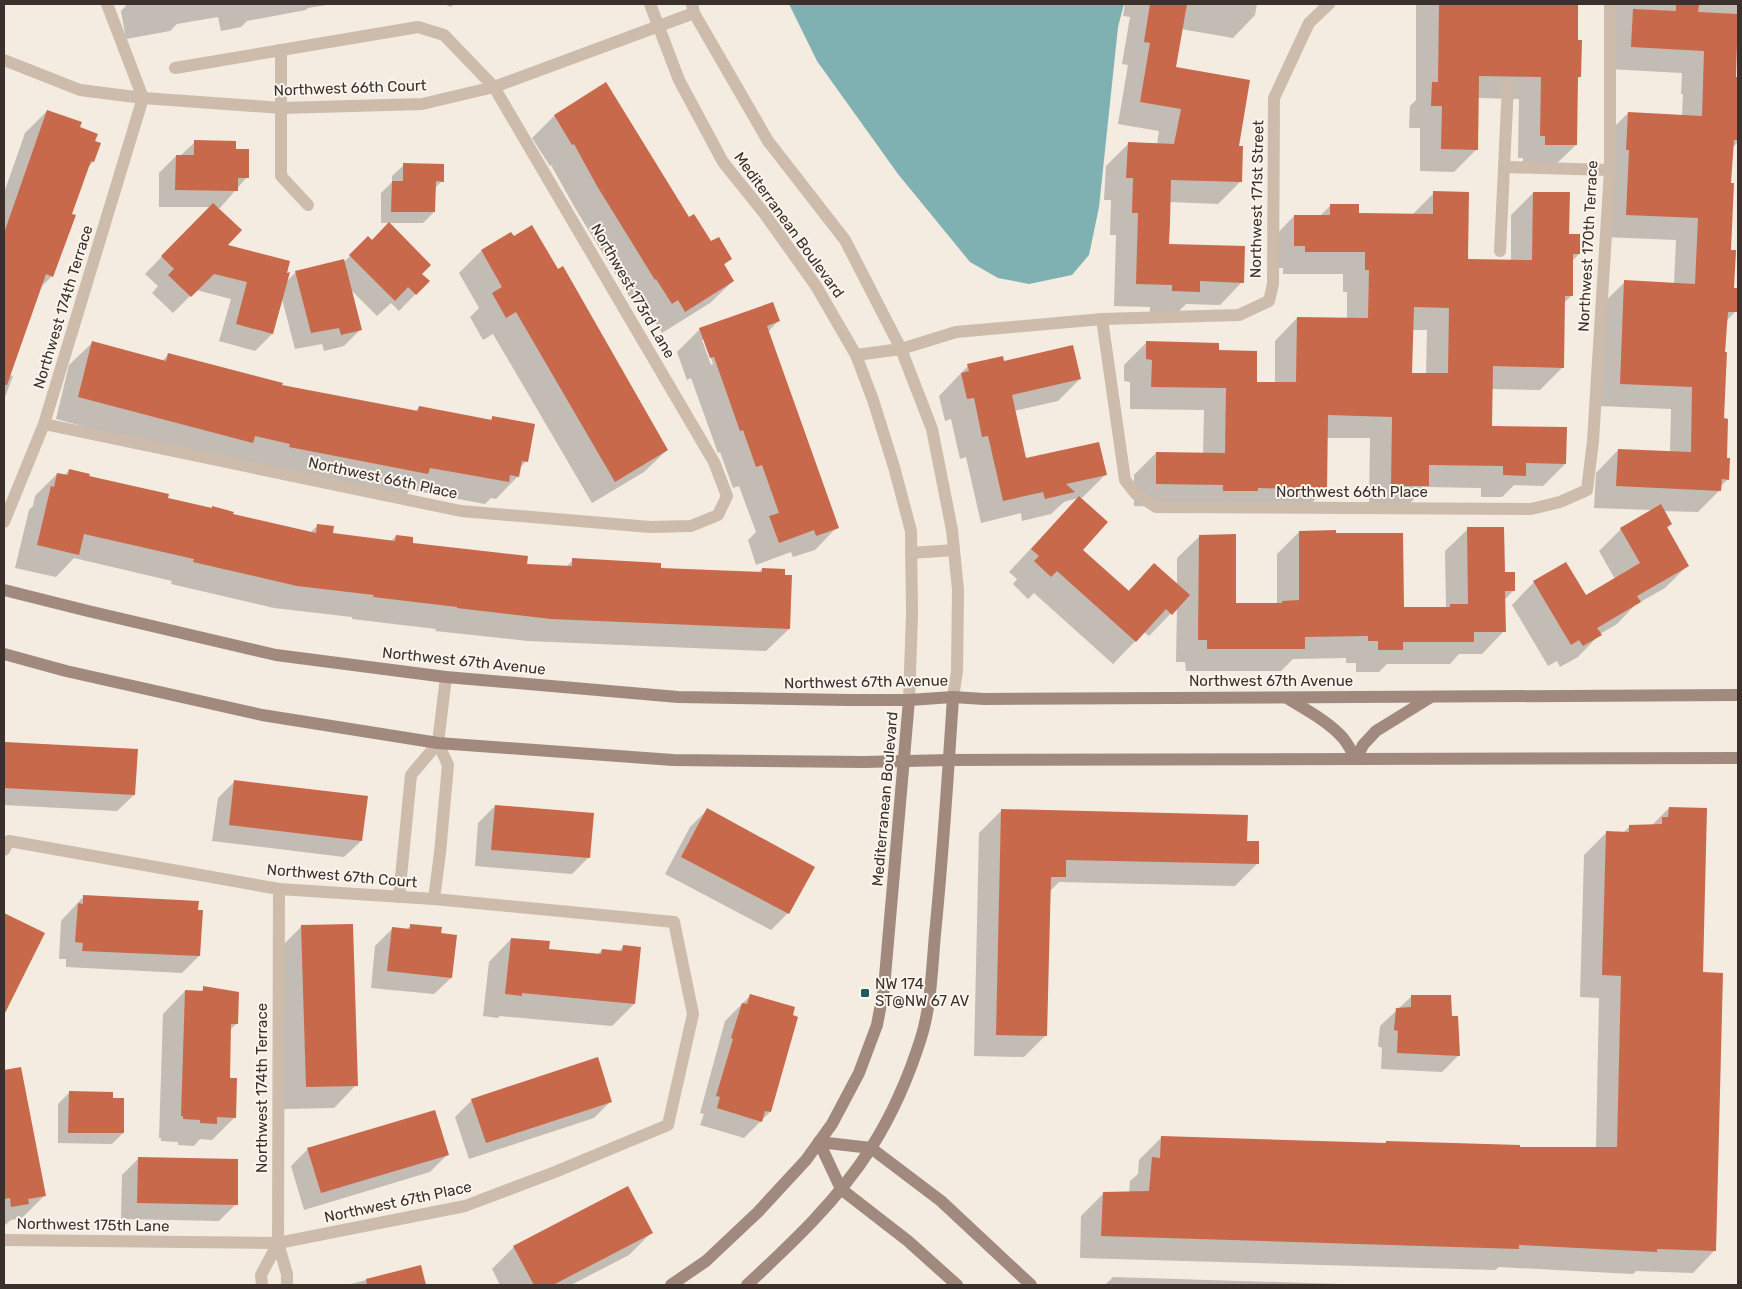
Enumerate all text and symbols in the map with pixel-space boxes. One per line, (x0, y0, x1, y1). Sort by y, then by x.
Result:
street label: Northwest 66th Court (273, 76, 427, 100)
street label: Northwest 171st Street (1247, 120, 1267, 278)
street label: Mediterranean Boulevard (730, 149, 848, 301)
street label: Northwest 17Oth Terrace (1575, 160, 1601, 332)
street label: Northwest 173rd Lane (587, 220, 679, 362)
street label: Northwest 174th Terrace (30, 223, 96, 391)
street label: Northwest 66th Place (307, 453, 459, 503)
street label: Northwest 66th Place (1276, 483, 1428, 501)
street label: Northwest 67th Avenue (381, 643, 547, 679)
street label: Northwest 67th Avenue (784, 672, 948, 692)
street label: Northwest 67th Avenue (1189, 672, 1353, 690)
street label: Mediterranean Boulevard (868, 711, 902, 887)
street label: Northwest 67th Court (266, 860, 418, 892)
place label: NW 174 ST@NW 67 AV (875, 975, 970, 1010)
marker: NW 174 ST@NW 67 AV (859, 987, 871, 999)
street label: Northwest 174th Terrace (253, 1003, 271, 1173)
street label: Northwest 67th Place (323, 1178, 473, 1226)
street label: Northwest 175th Lane (16, 1215, 170, 1235)

